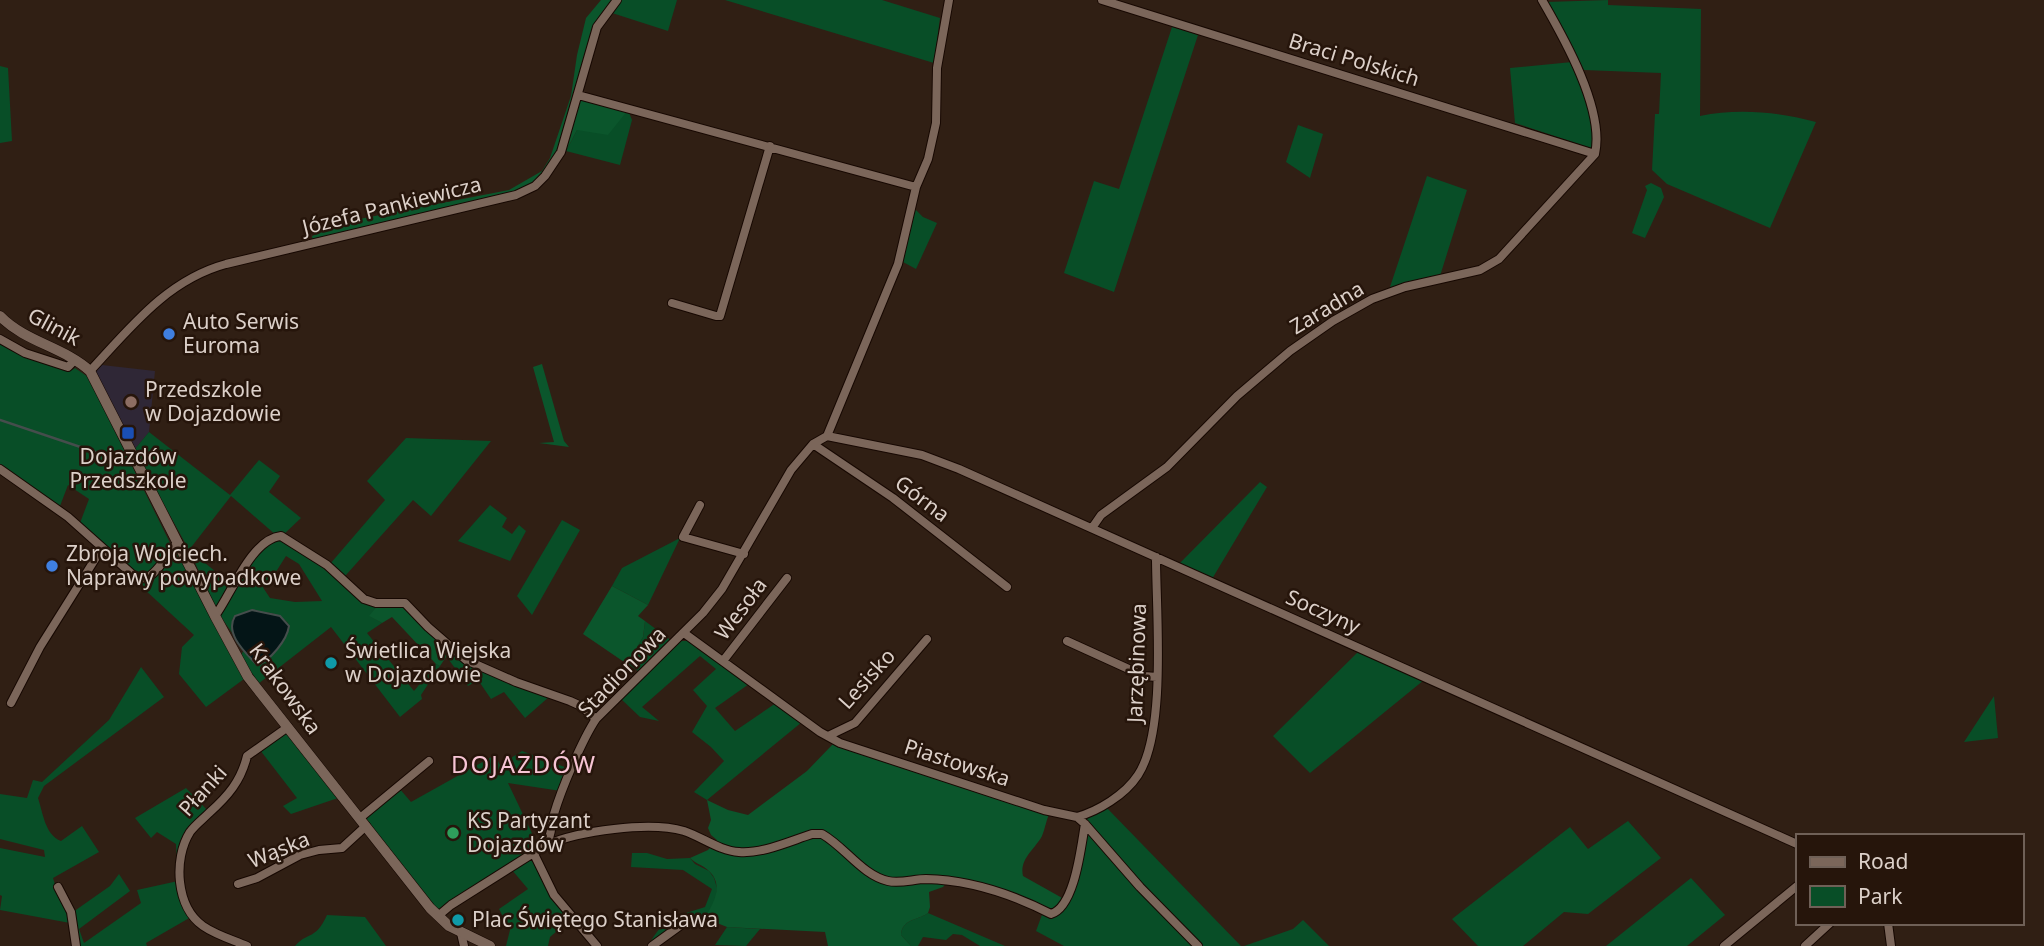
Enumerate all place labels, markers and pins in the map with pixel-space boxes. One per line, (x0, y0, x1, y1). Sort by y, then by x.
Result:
place label: Auto Serwis Euroma (183, 307, 299, 359)
marker: Auto Serwis Euroma (161, 326, 177, 342)
place label: Przedszkole w Dojazdowie (145, 375, 281, 427)
marker: Przedszkole w Dojazdowie (123, 394, 139, 410)
marker: Dojazdów Przedszkole (120, 425, 136, 441)
place label: Dojazdów Przedszkole (69, 442, 187, 494)
place label: Zbroja Wojciech. Naprawy powypadkowe (66, 539, 301, 591)
marker: Zbroja Wojciech. Naprawy powypadkowe (44, 558, 60, 574)
place label: Świetlica Wiejska w Dojazdowie (345, 636, 511, 688)
marker: Świetlica Wiejska w Dojazdowie (323, 655, 339, 671)
place label: KS Partyzant Dojazdów (467, 806, 591, 858)
marker: KS Partyzant Dojazdów (445, 825, 461, 841)
place label: Plac Świętego Stanisława (472, 905, 718, 933)
marker: Plac Świętego Stanisława (450, 912, 466, 928)

